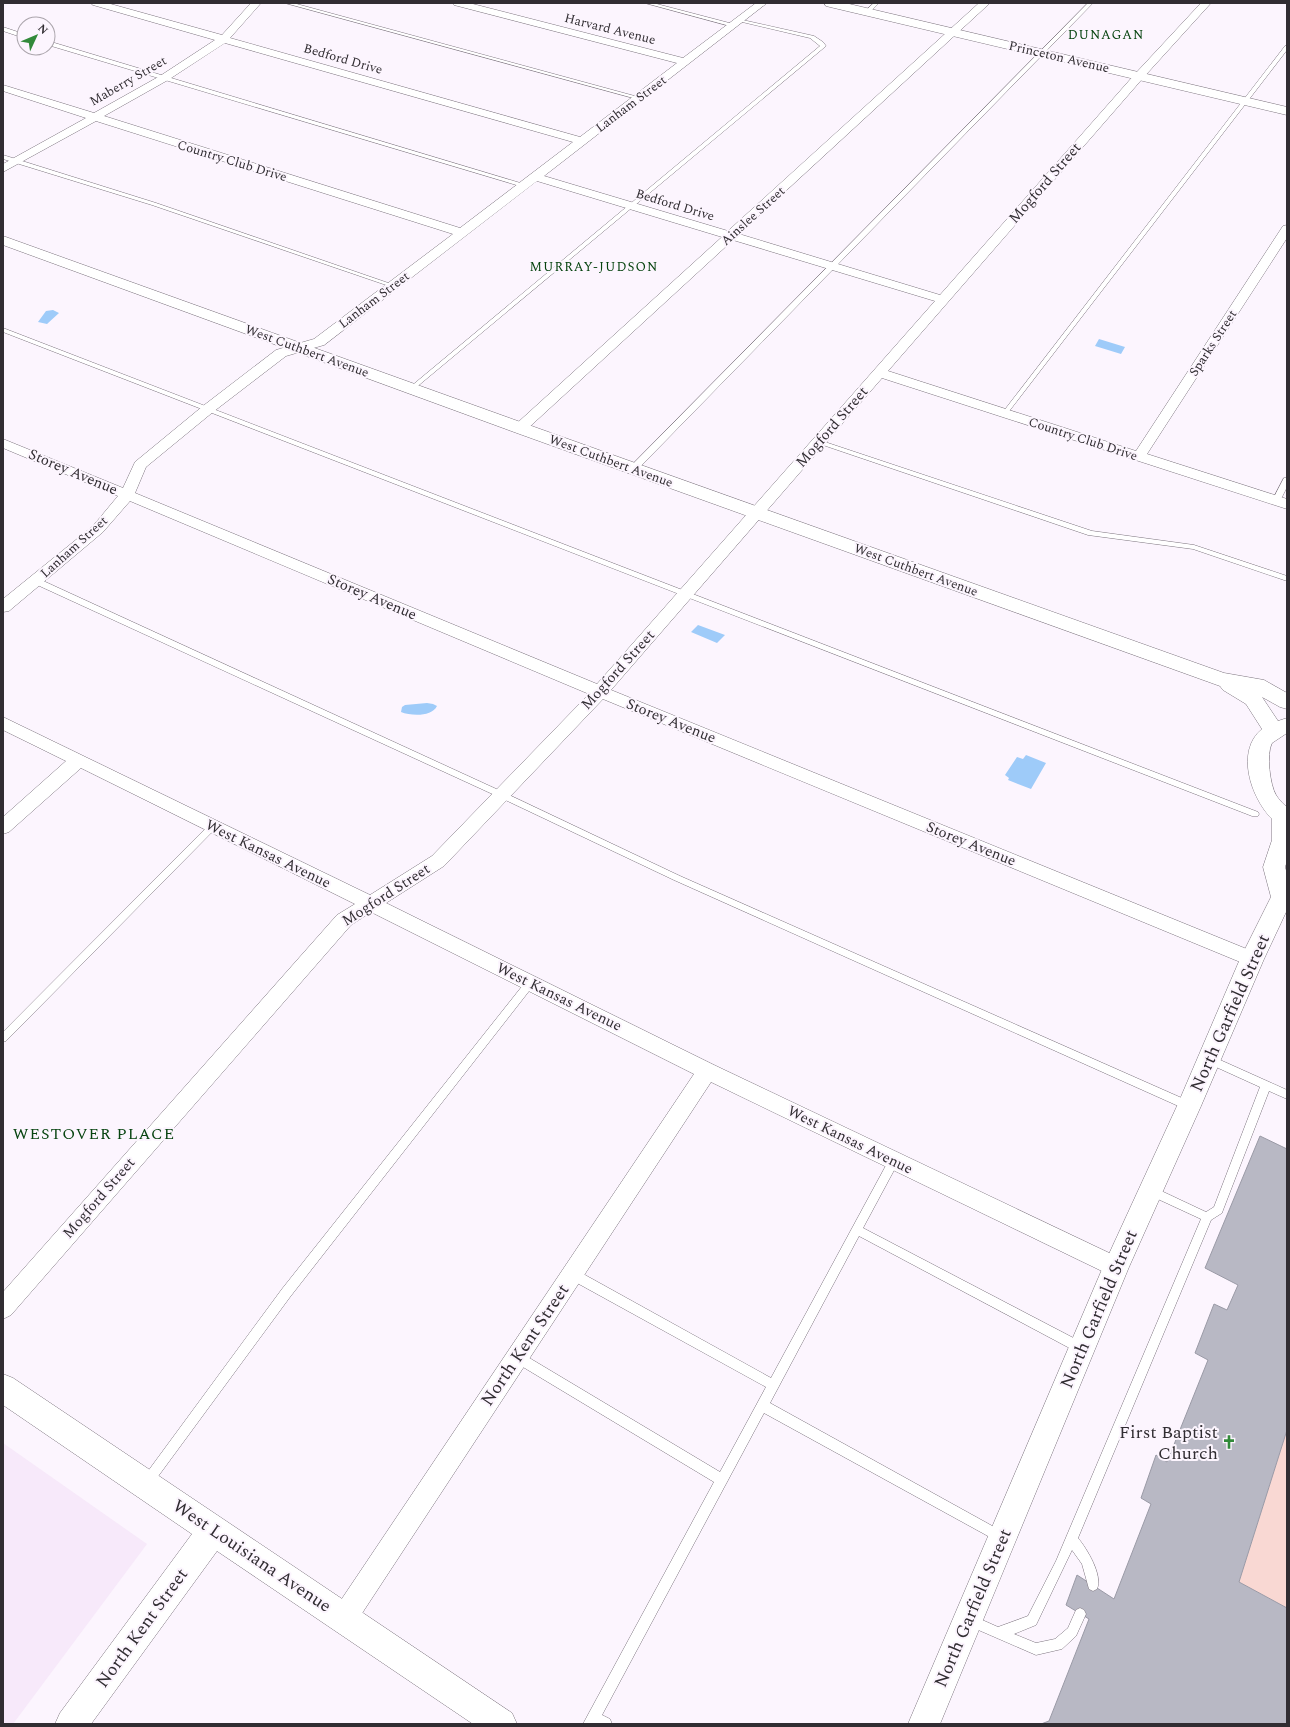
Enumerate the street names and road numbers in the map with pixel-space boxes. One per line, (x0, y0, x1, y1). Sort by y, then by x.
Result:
street label: Harvard Avenue (562, 8, 658, 50)
street label: Princeton Avenue (1007, 36, 1111, 78)
street label: Bedford Drive (301, 38, 385, 80)
street label: Maberry Street (86, 51, 171, 111)
street label: Lanham Street (591, 70, 671, 137)
street label: Country Club Drive (175, 135, 289, 187)
street label: Mogford Street (1003, 137, 1087, 229)
street label: Ainslee Street (716, 181, 790, 250)
street label: Bedford Drive (633, 184, 717, 226)
street label: Lanham Street (334, 266, 414, 333)
street label: Sparks Street (1184, 305, 1242, 380)
street label: West Cuthbert Avenue (242, 319, 372, 383)
street label: Mogford Street (790, 381, 874, 473)
street label: Country Club Drive (1026, 412, 1140, 466)
street label: West Cuthbert Avenue (546, 429, 676, 493)
street label: Storey Avenue (25, 443, 121, 501)
street label: Lanham Street (36, 511, 112, 583)
street label: West Cuthbert Avenue (851, 538, 981, 602)
street label: Storey Avenue (324, 568, 420, 626)
street label: Mogford Street (576, 625, 660, 715)
street label: Storey Avenue (623, 693, 719, 749)
street label: West Kansas Avenue (201, 814, 335, 894)
street label: Storey Avenue (923, 816, 1019, 872)
street label: Mogford Street (337, 858, 435, 932)
street label: North Garfield Street (1183, 930, 1277, 1096)
street label: West Kansas Avenue (492, 957, 626, 1037)
street label: West Kansas Avenue (783, 1100, 917, 1180)
street label: Mogford Street (57, 1152, 141, 1244)
street label: North Garfield Street (1053, 1225, 1145, 1393)
street label: North Kent Street (474, 1278, 576, 1412)
street label: West Louisiana Avenue (167, 1493, 337, 1619)
street label: North Garfield Street (927, 1524, 1019, 1692)
street label: North Kent Street (89, 1562, 195, 1694)

